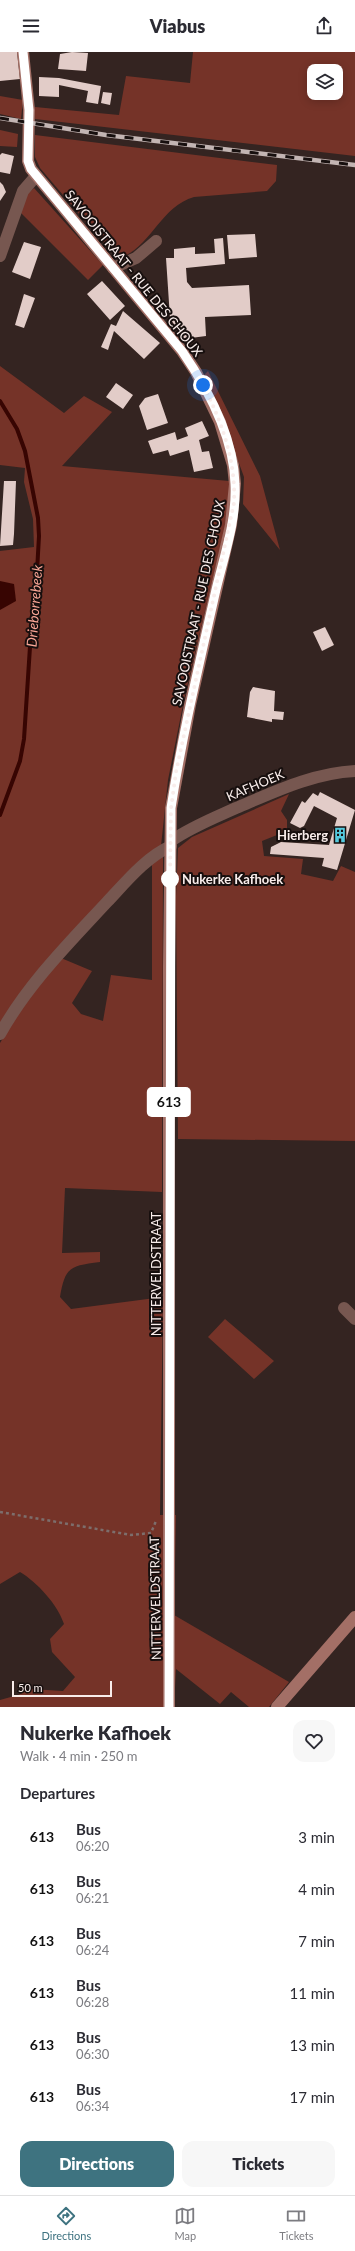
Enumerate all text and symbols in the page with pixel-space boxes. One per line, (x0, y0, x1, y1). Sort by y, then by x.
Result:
icon: menu (20, 15, 42, 37)
text: Viabus (150, 15, 205, 37)
icon: share (313, 15, 335, 37)
map controls (307, 64, 343, 100)
button: layers (307, 64, 343, 100)
street label: SAVOOISTRAAT - RUE DES CHOUX (62, 187, 207, 360)
your location (193, 375, 213, 395)
street label: SAVOOISTRAAT - RUE DES CHOUX (168, 498, 228, 707)
water label: Drieborrebeek (23, 564, 45, 648)
street label: KAFHOEK (224, 766, 287, 804)
building icon: Hierberg (331, 826, 349, 844)
place label: Hierberg (277, 827, 328, 843)
marker: Nukerke Kafhoek (161, 870, 179, 888)
place label: Nukerke Kafhoek (182, 871, 283, 887)
line badge: 613 (146, 1089, 192, 1115)
text: 613 (157, 1093, 181, 1110)
street label: NITTERVELDSTRAAT (148, 1211, 164, 1336)
street label: NITTERVELDSTRAAT (146, 1535, 164, 1660)
scale bar (12, 1679, 112, 1698)
text: 50 m (18, 1681, 43, 1694)
button: heart (293, 1720, 335, 1762)
text: Nukerke Kafhoek (20, 1721, 171, 1744)
text: Walk · 4 min · 250 m (20, 1748, 138, 1764)
text: Departures (20, 1784, 95, 1802)
text: Bus (76, 1820, 101, 1838)
text: 613 (30, 1828, 54, 1845)
text: 3 min (298, 1828, 335, 1846)
text: 06:20 (76, 1838, 109, 1854)
text: Bus (76, 1872, 101, 1890)
text: 613 (30, 1880, 54, 1897)
text: 4 min (298, 1880, 335, 1898)
text: 06:21 (76, 1890, 109, 1906)
text: Bus (76, 1924, 101, 1942)
text: 613 (30, 1932, 54, 1949)
text: 7 min (298, 1932, 335, 1950)
text: 06:24 (76, 1942, 109, 1958)
text: Bus (76, 1976, 101, 1994)
text: 613 (30, 1984, 54, 2001)
text: 11 min (289, 1984, 335, 2002)
text: 06:28 (76, 1994, 109, 2010)
text: Bus (76, 2028, 101, 2046)
text: 613 (30, 2036, 54, 2053)
text: 13 min (289, 2036, 335, 2054)
text: 06:30 (76, 2046, 109, 2062)
text: Bus (76, 2080, 101, 2098)
text: 613 (30, 2088, 54, 2105)
text: 17 min (289, 2088, 335, 2106)
text: 06:34 (76, 2098, 109, 2114)
button: Directions (20, 2141, 174, 2187)
button: Tickets (182, 2141, 335, 2187)
tab: Directions (42, 2205, 91, 2242)
tab: Map (174, 2205, 196, 2242)
tab: Tickets (279, 2205, 313, 2242)

